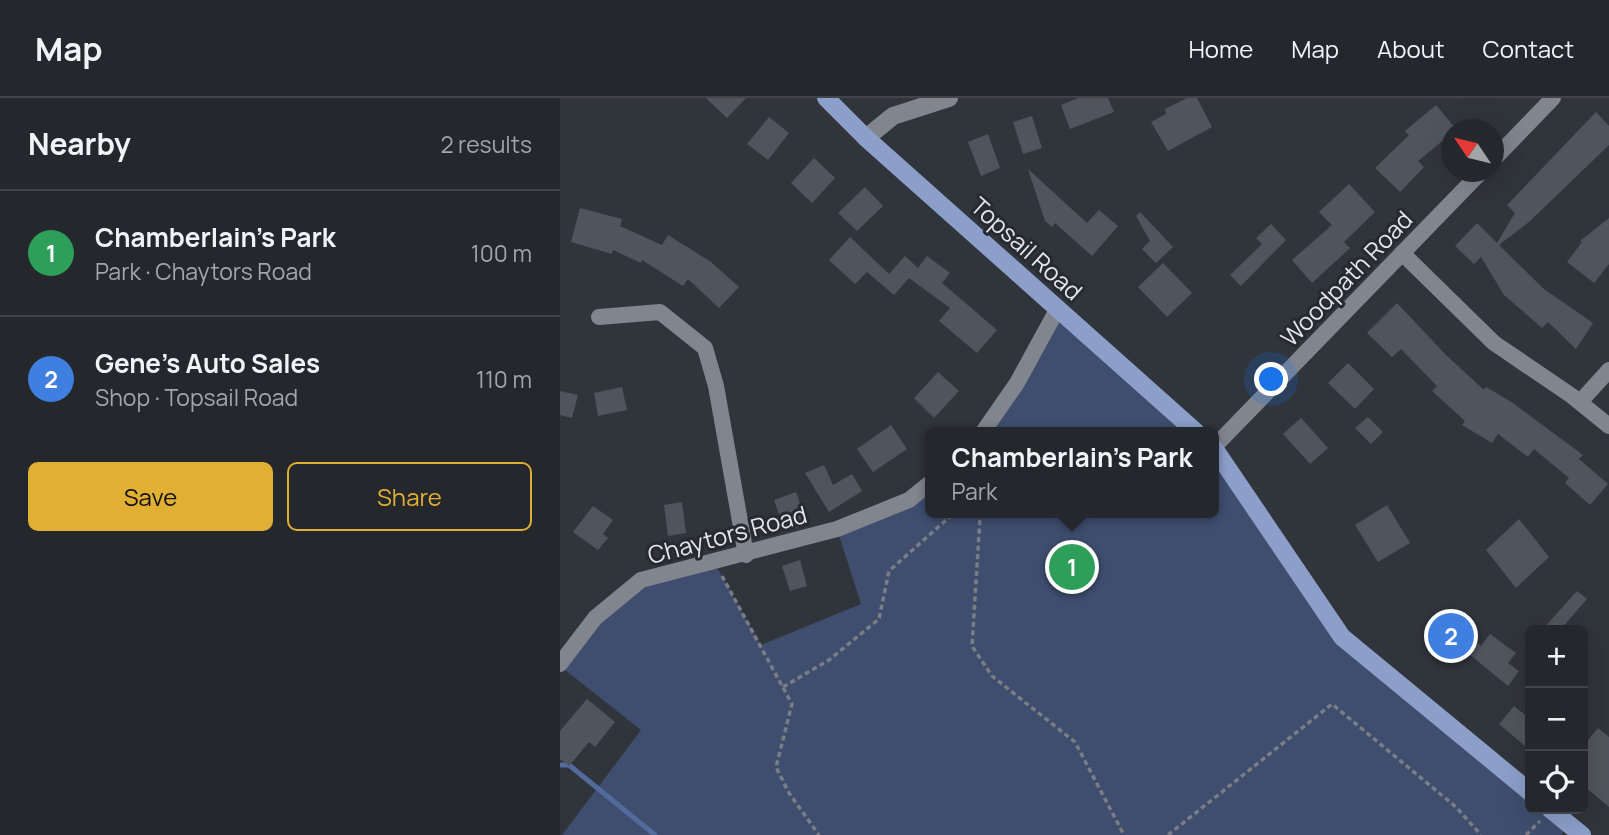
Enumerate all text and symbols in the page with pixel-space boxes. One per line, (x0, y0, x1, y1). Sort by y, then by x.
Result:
text: Map (35, 26, 103, 71)
text: Home (1188, 32, 1253, 65)
text: Map (1291, 32, 1339, 65)
text: About (1377, 32, 1445, 65)
text: Contact (1483, 32, 1574, 65)
north arrow (1441, 119, 1504, 182)
text: Nearby (28, 123, 131, 164)
text: 2 results (440, 128, 532, 160)
street label: Topsail Road (964, 189, 1090, 307)
street label: Woodpath Road (1273, 203, 1419, 353)
text: Chamberlain's Park (95, 219, 336, 255)
text: 1 (46, 237, 56, 269)
text: 100 m (471, 237, 532, 269)
text: Park · Chaytors Road (95, 255, 312, 287)
text: Gene's Auto Sales (95, 345, 320, 381)
your location (1254, 362, 1288, 396)
text: 2 (44, 363, 58, 395)
text: 110 m (476, 363, 532, 395)
text: Shop · Topsail Road (95, 381, 298, 413)
popup (925, 427, 1219, 518)
text: Chamberlain's Park (952, 439, 1192, 475)
button: Save (28, 462, 273, 531)
button: Share (287, 462, 532, 531)
text: Park (952, 475, 997, 507)
street label: Chaytors Road (644, 497, 810, 571)
pin: 1 (1049, 541, 1095, 593)
pin: 2 (1428, 610, 1474, 662)
map controls (1525, 625, 1588, 814)
button: + (1525, 625, 1588, 688)
button: − (1525, 688, 1588, 751)
button: locate (1525, 751, 1588, 814)

